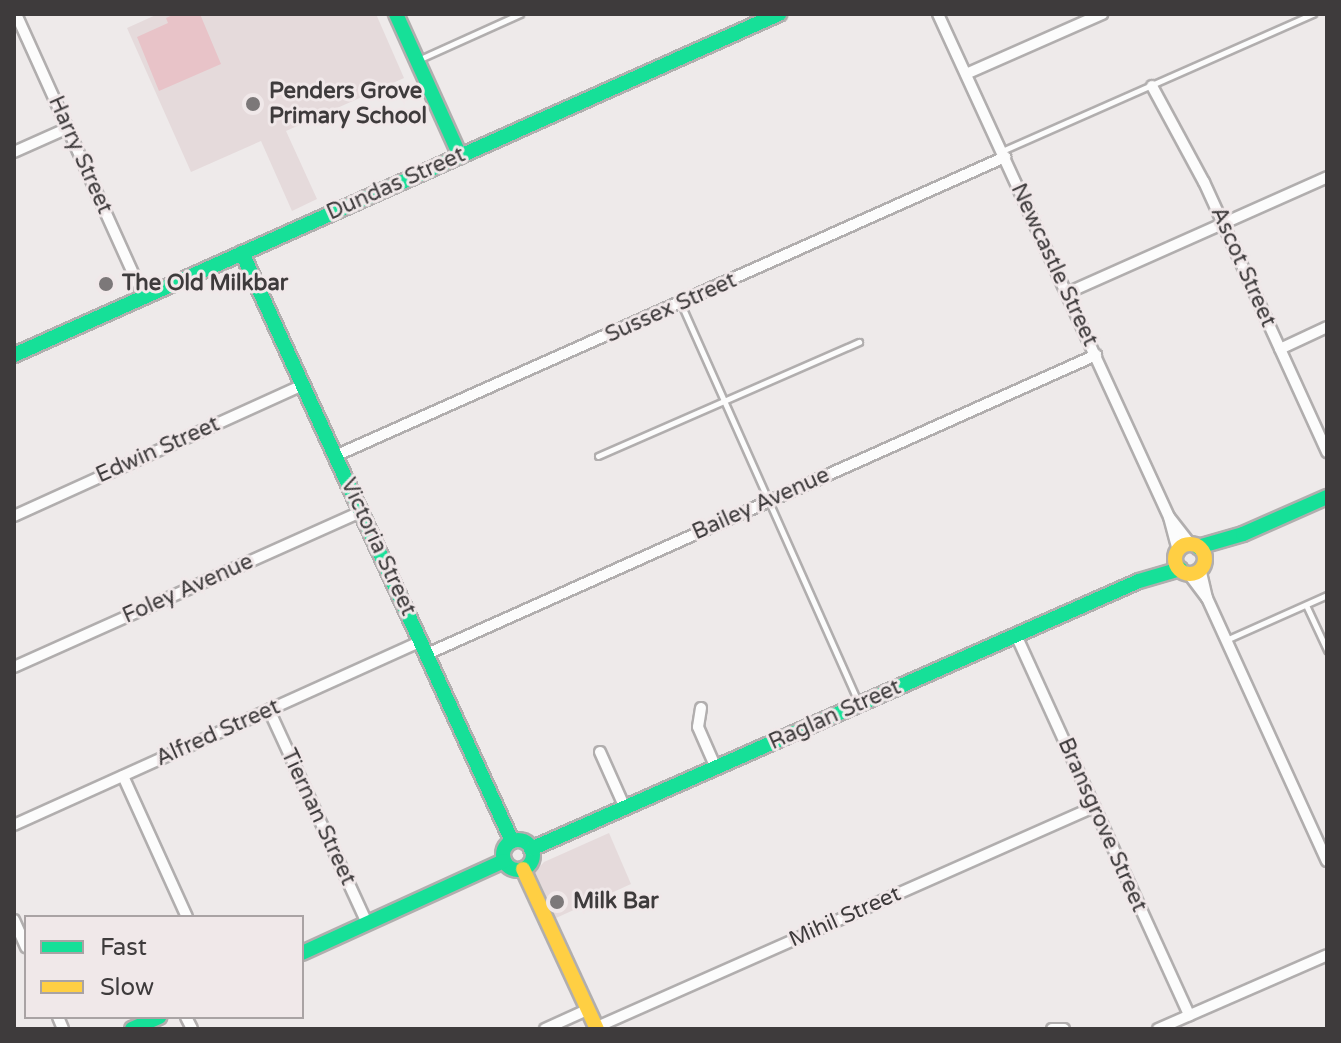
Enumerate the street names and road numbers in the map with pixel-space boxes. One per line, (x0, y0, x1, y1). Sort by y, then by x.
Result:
street label: Harry Street (42, 92, 118, 218)
street label: Dundas Street (323, 142, 469, 226)
street label: Newcastle Street (1005, 179, 1103, 351)
street label: Ascot Street (1205, 203, 1281, 331)
street label: Sussex Street (601, 267, 741, 349)
street label: Edwin Street (92, 411, 224, 489)
street label: Bailey Avenue (688, 462, 834, 546)
street label: Victoria Street (335, 474, 421, 620)
street label: Foley Avenue (119, 548, 257, 630)
street label: Raglan Street (765, 674, 905, 756)
street label: Alfred Street (152, 694, 284, 772)
street label: Bransgrove Street (1052, 734, 1152, 916)
street label: Tiernan Street (275, 745, 361, 889)
street label: Mihil Street (785, 881, 905, 953)

